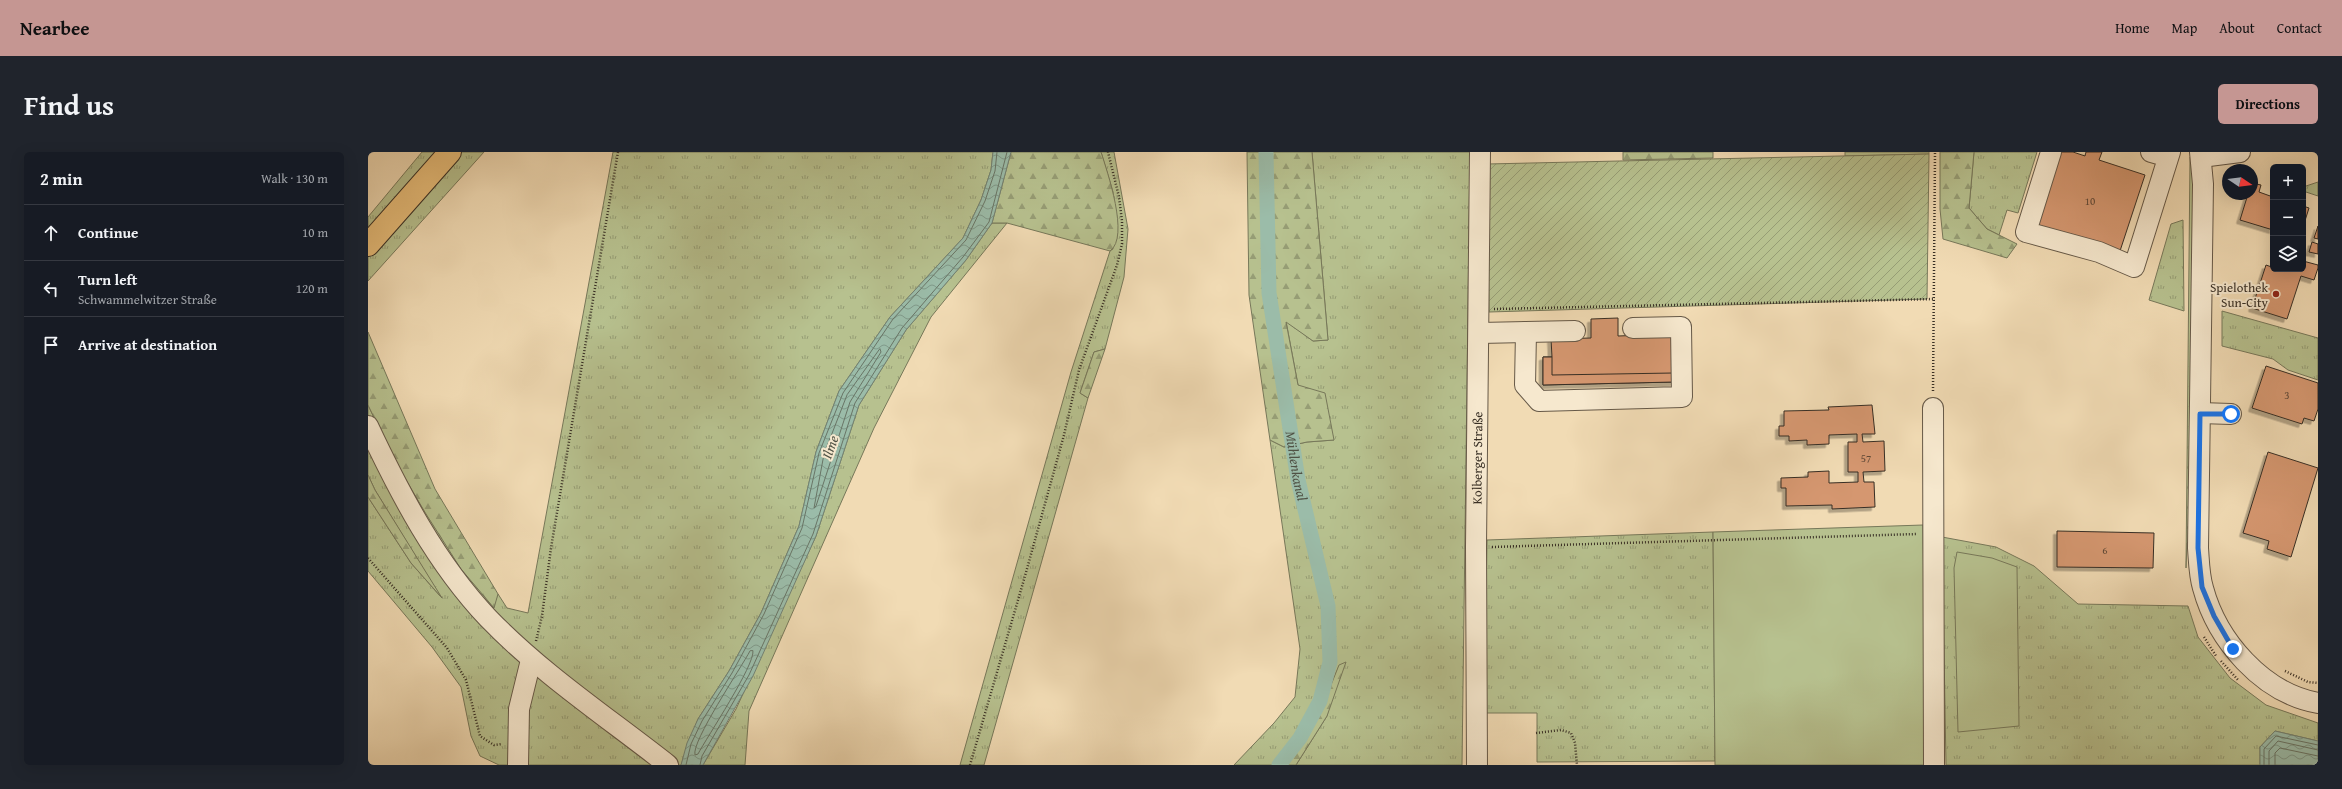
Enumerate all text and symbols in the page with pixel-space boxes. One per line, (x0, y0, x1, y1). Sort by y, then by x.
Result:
text: Nearbee (20, 14, 90, 42)
text: Home (2115, 18, 2150, 38)
text: Map (2172, 18, 2197, 38)
text: About (2219, 18, 2255, 38)
text: Contact (2277, 18, 2322, 38)
text: Find us (24, 84, 114, 125)
button: Directions (2218, 84, 2318, 124)
north arrow (2222, 164, 2258, 200)
map controls (2270, 164, 2306, 272)
button: + (2270, 164, 2306, 200)
text: 2 min (40, 166, 82, 191)
text: Walk · 130 m (261, 169, 328, 188)
house number: 10 (2085, 193, 2095, 209)
button: − (2270, 200, 2306, 236)
icon: ahead (40, 222, 62, 244)
text: Continue (78, 222, 139, 243)
text: 10 m (302, 223, 328, 242)
button: layers (2270, 236, 2306, 272)
text: Turn left (78, 269, 137, 290)
icon: left (40, 278, 62, 300)
place label: Spielothek Sun-City (2210, 278, 2269, 312)
text: 120 m (296, 279, 328, 298)
marker: Spielothek Sun-City (2271, 289, 2281, 299)
text: Schwammelwitzer Straße (78, 290, 217, 309)
icon: arrive (40, 334, 62, 356)
text: Arrive at destination (78, 334, 217, 355)
house number: 3 (2284, 387, 2290, 403)
route start (2222, 405, 2240, 423)
street label: Kolberger Straße (1467, 411, 1487, 505)
water label: Mühlenkanal (1281, 429, 1313, 503)
water label: Ilme (817, 432, 844, 461)
house number: 57 (1861, 450, 1871, 466)
house number: 6 (2102, 542, 2108, 558)
route end (2224, 640, 2242, 658)

